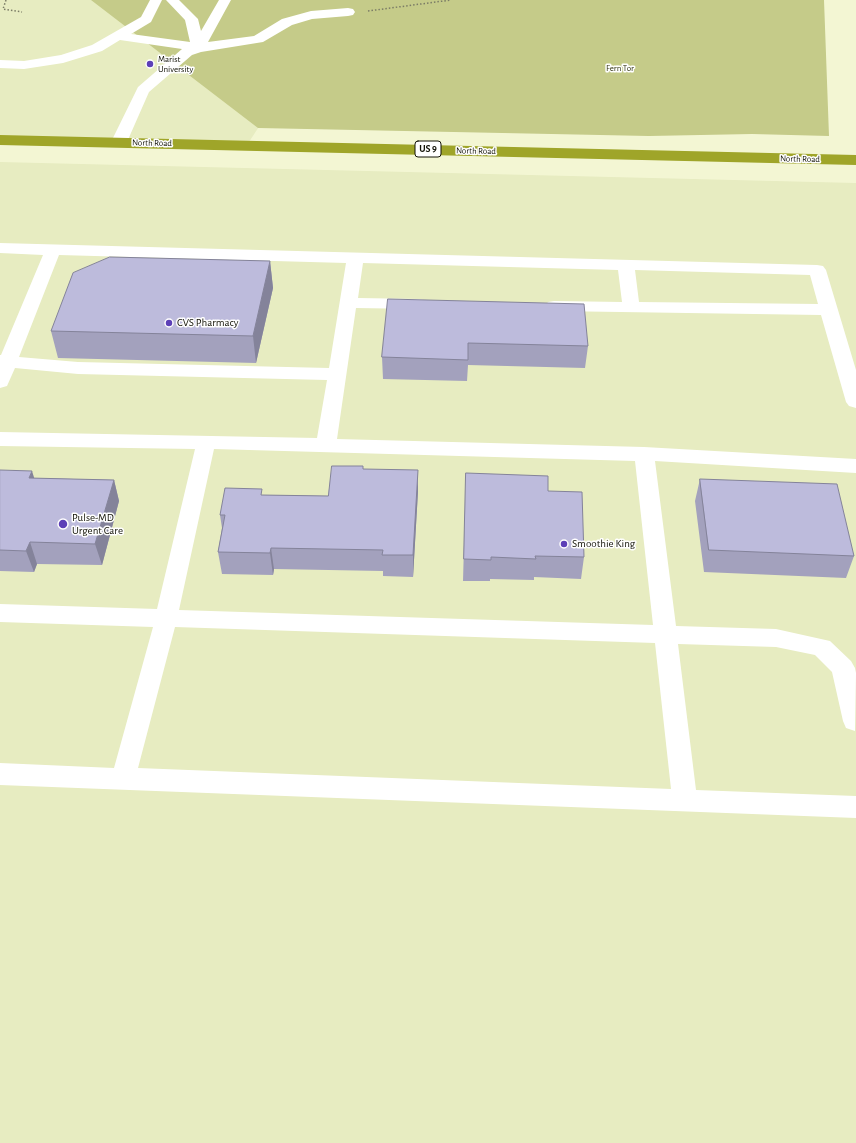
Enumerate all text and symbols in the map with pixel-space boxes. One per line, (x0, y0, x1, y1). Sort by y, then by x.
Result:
place label: Marist University (158, 54, 193, 75)
marker: Marist University (145, 59, 155, 69)
park label: Fern Tor (606, 63, 634, 73)
street label: North Road (132, 137, 172, 149)
road number: US 9 (415, 141, 441, 157)
street label: North Road (456, 145, 496, 157)
street label: North Road (780, 153, 820, 165)
place label: CVS Pharmacy (177, 316, 239, 330)
marker: CVS Pharmacy (164, 318, 174, 328)
place label: Pulse-MD Urgent Care (72, 511, 123, 537)
marker: Pulse-MD Urgent Care (57, 518, 69, 530)
place label: Smoothie King (572, 537, 635, 551)
marker: Smoothie King (559, 539, 569, 549)

